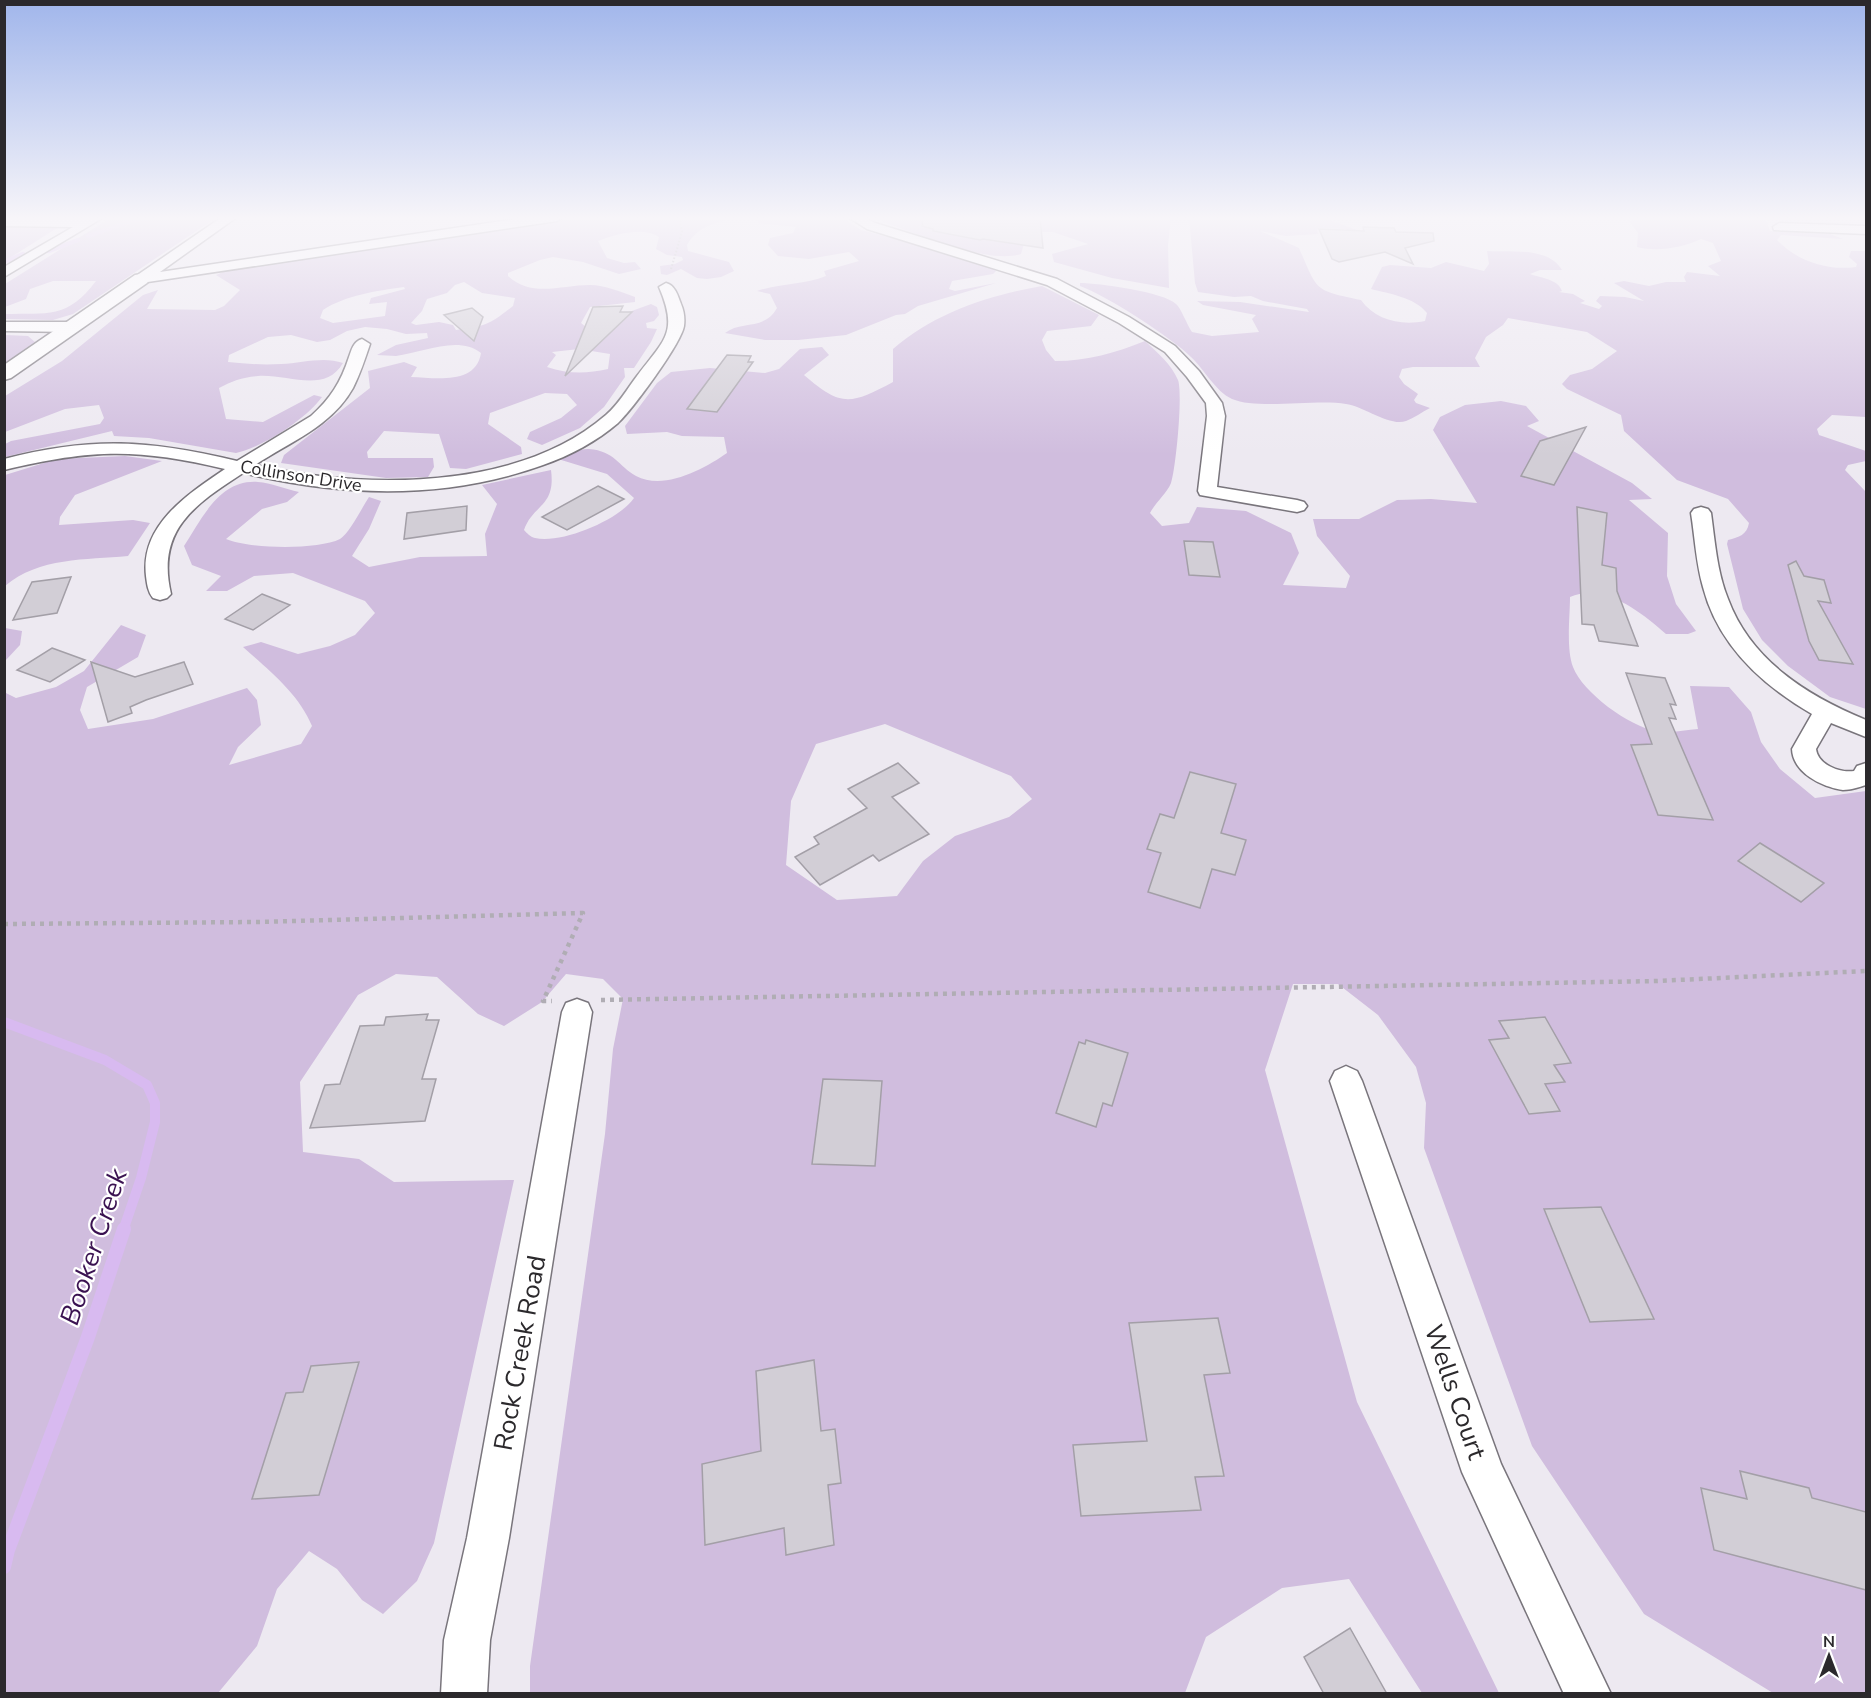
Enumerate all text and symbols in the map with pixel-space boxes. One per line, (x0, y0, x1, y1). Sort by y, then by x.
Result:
street label: Collinson Drive (238, 455, 364, 497)
water label: Booker Creek (51, 1163, 137, 1330)
street label: Rock Creek Road (486, 1253, 554, 1453)
street label: Wells Court (1416, 1320, 1495, 1465)
north arrow (1799, 1626, 1859, 1686)
text: N (1823, 1631, 1835, 1653)

